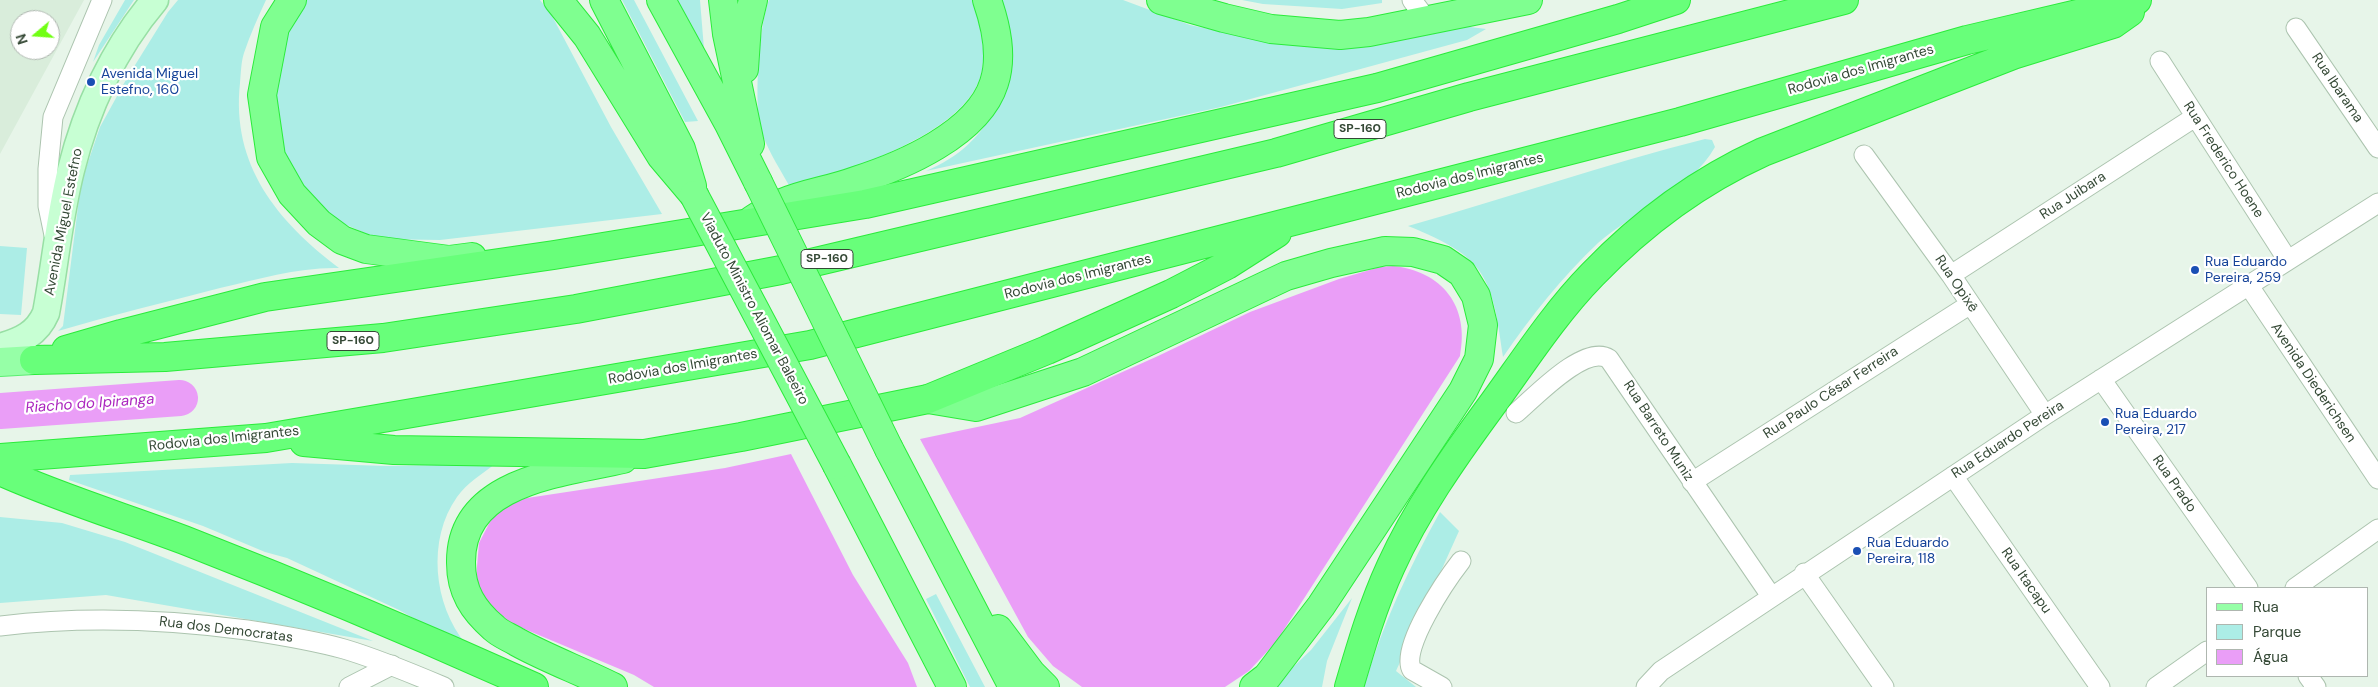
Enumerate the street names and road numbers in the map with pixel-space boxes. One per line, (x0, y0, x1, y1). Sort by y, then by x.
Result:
street label: Rodovia dos Imigrantes (1786, 41, 1936, 99)
street label: Rua Ibarama (2308, 50, 2366, 126)
street label: Rua Frederico Hoene (2179, 99, 2267, 221)
road number: SP-160 (1334, 120, 1386, 138)
street label: Avenida Miguel Estefno (41, 147, 87, 297)
street label: Rodovia dos Imigrantes (1395, 150, 1545, 202)
street label: Rua Juibara (2037, 168, 2109, 224)
street label: Viaduto Ministro Aliomar Baleeiro (696, 210, 812, 408)
road number: SP-160 (801, 250, 853, 268)
street label: Rodovia dos Imigrantes (1003, 251, 1153, 303)
street label: Rua Opixê (1931, 252, 1981, 316)
street label: Avenida Diederichsen (2267, 320, 2359, 446)
road number: SP-160 (327, 332, 379, 351)
street label: Rua Paulo César Ferreira (1761, 343, 1901, 443)
street label: Rodovia dos Imigrantes (607, 346, 759, 388)
street label: Rua Barreto Muniz (1619, 378, 1697, 484)
street label: Rua Eduardo Pereira (1949, 397, 2067, 483)
street label: Rodovia dos Imigrantes (148, 423, 300, 455)
street label: Rua Prado (2148, 452, 2200, 516)
street label: Rua Itacapu (1997, 545, 2055, 617)
street label: Rua dos Democratas (158, 613, 294, 647)

